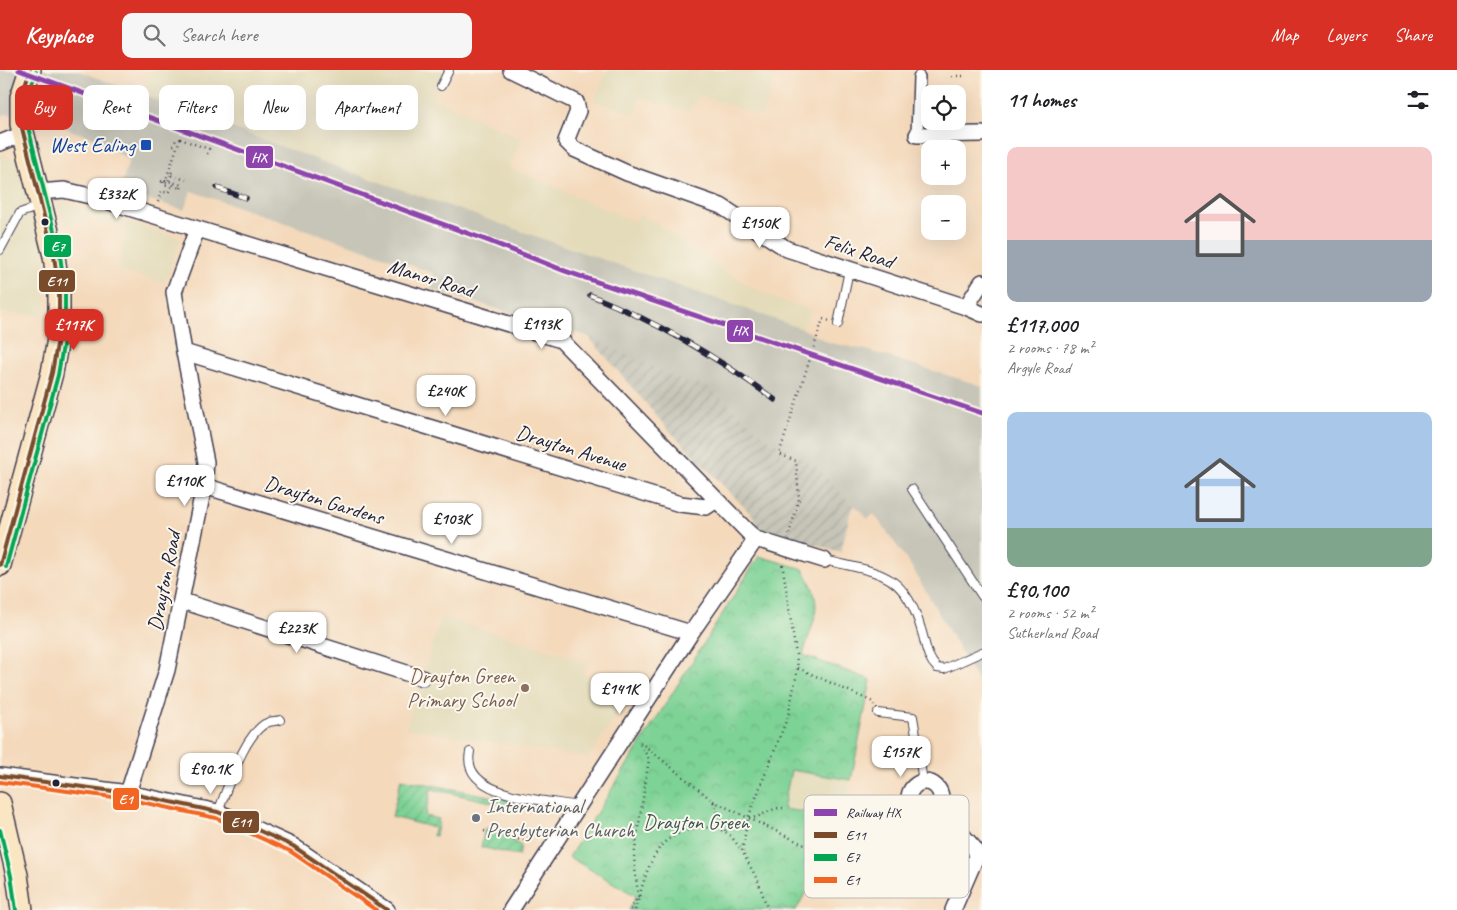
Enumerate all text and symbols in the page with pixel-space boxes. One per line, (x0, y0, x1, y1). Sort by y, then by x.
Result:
search box (122, 13, 472, 58)
text: Keyplace (25, 20, 92, 50)
icon: search (140, 21, 168, 49)
text: Search here (180, 23, 258, 47)
text: Map (1271, 24, 1299, 46)
text: Layers (1327, 24, 1366, 46)
text: Share (1394, 24, 1432, 46)
chip: Buy (15, 85, 73, 130)
chip: Rent (83, 85, 149, 130)
chip: Filters (159, 85, 234, 130)
chip: New (244, 85, 306, 130)
chip: Apartment (316, 85, 418, 130)
map controls (921, 85, 966, 240)
button: locate (921, 85, 966, 130)
icon: filters (1404, 86, 1432, 114)
text: 11 homes (1007, 87, 1076, 113)
place label: West Ealing (50, 132, 137, 158)
marker: West Ealing (139, 138, 153, 152)
button: + (921, 140, 966, 185)
line badge: HX (245, 145, 274, 169)
text: HX (251, 149, 268, 166)
pin: £332K (82, 178, 152, 220)
icon: home (1175, 180, 1265, 270)
text: £332K (99, 184, 135, 204)
button: − (921, 195, 966, 240)
pin: £150K (725, 206, 795, 249)
text: £150K (742, 213, 778, 233)
unlabelled marker (40, 217, 50, 227)
street label: Felix Road (821, 228, 900, 275)
line badge: E7 (43, 234, 72, 258)
text: E7 (51, 238, 67, 255)
street label: Manor Road (385, 253, 480, 304)
line badge: E11 (38, 269, 76, 293)
text: E11 (47, 273, 69, 290)
pin: £117K (39, 308, 109, 351)
pin: £193K (507, 308, 577, 350)
text: £117,000 (1007, 312, 1077, 338)
text: £193K (524, 314, 560, 334)
text: £117K (56, 315, 92, 335)
line badge: HX (726, 319, 754, 343)
text: HX (732, 322, 749, 339)
text: 2 rooms · 78 m² (1007, 338, 1093, 358)
text: Argyle Road (1007, 358, 1070, 378)
pin: £240K (411, 374, 481, 417)
text: £240K (428, 381, 464, 401)
street label: Drayton Avenue (513, 419, 630, 477)
icon: home (1175, 445, 1265, 535)
pin: £110K (150, 464, 220, 507)
street label: Drayton Gardens (261, 470, 388, 531)
text: £110K (167, 471, 203, 491)
pin: £103K (417, 502, 487, 545)
text: £103K (434, 509, 470, 529)
street label: Drayton Road (142, 525, 187, 633)
text: £90,100 (1007, 577, 1068, 603)
text: 2 rooms · 52 m² (1007, 603, 1093, 623)
pin: £223K (262, 612, 332, 654)
text: £223K (279, 618, 315, 638)
text: Sutherland Road (1007, 623, 1097, 643)
place label: Drayton Green Primary School (407, 663, 518, 713)
pin: £141K (585, 672, 655, 715)
text: £141K (602, 679, 638, 699)
marker: Drayton Green Primary School (519, 682, 531, 694)
pin: £157K (866, 736, 936, 778)
text: £157K (883, 742, 919, 762)
pin: £90.1K (170, 752, 252, 795)
text: £90.1K (191, 759, 231, 779)
unlabelled marker (51, 778, 61, 788)
line badge: E1 (112, 787, 140, 811)
text: E1 (119, 791, 135, 808)
place label: International Presbyterian Church (486, 793, 636, 843)
legend (804, 795, 969, 898)
text: Railway HX (846, 804, 903, 821)
park label: Drayton Green (643, 809, 751, 835)
line badge: E11 (222, 810, 260, 834)
marker: International Presbyterian Church (470, 812, 482, 824)
text: E11 (231, 814, 253, 831)
text: E11 (846, 827, 867, 844)
text: E7 (846, 849, 860, 866)
text: E1 (846, 872, 860, 889)

